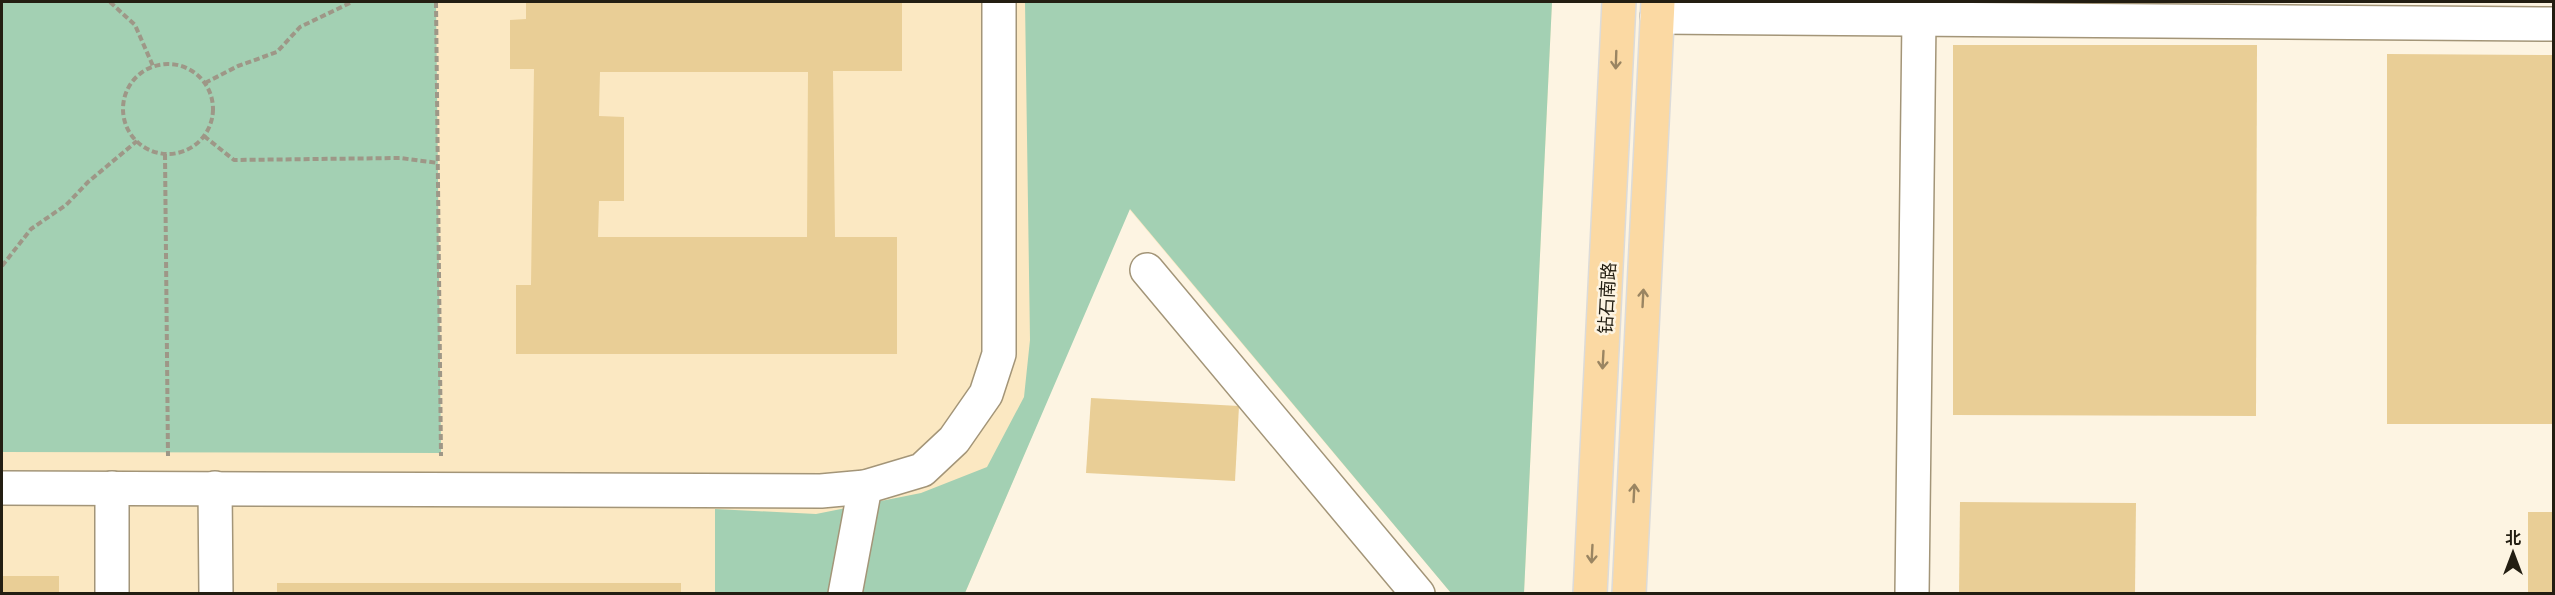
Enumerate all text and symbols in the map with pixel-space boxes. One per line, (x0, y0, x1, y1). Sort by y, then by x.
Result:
one-way arrow (1611, 49, 1622, 69)
street label: 钻石南路 (1591, 261, 1621, 335)
one-way arrow (1638, 289, 1649, 309)
one-way arrow (1598, 349, 1609, 369)
one-way arrow (1628, 484, 1639, 504)
north arrow (2483, 523, 2543, 583)
text: 北 (2505, 525, 2521, 549)
one-way arrow (1587, 544, 1598, 564)

